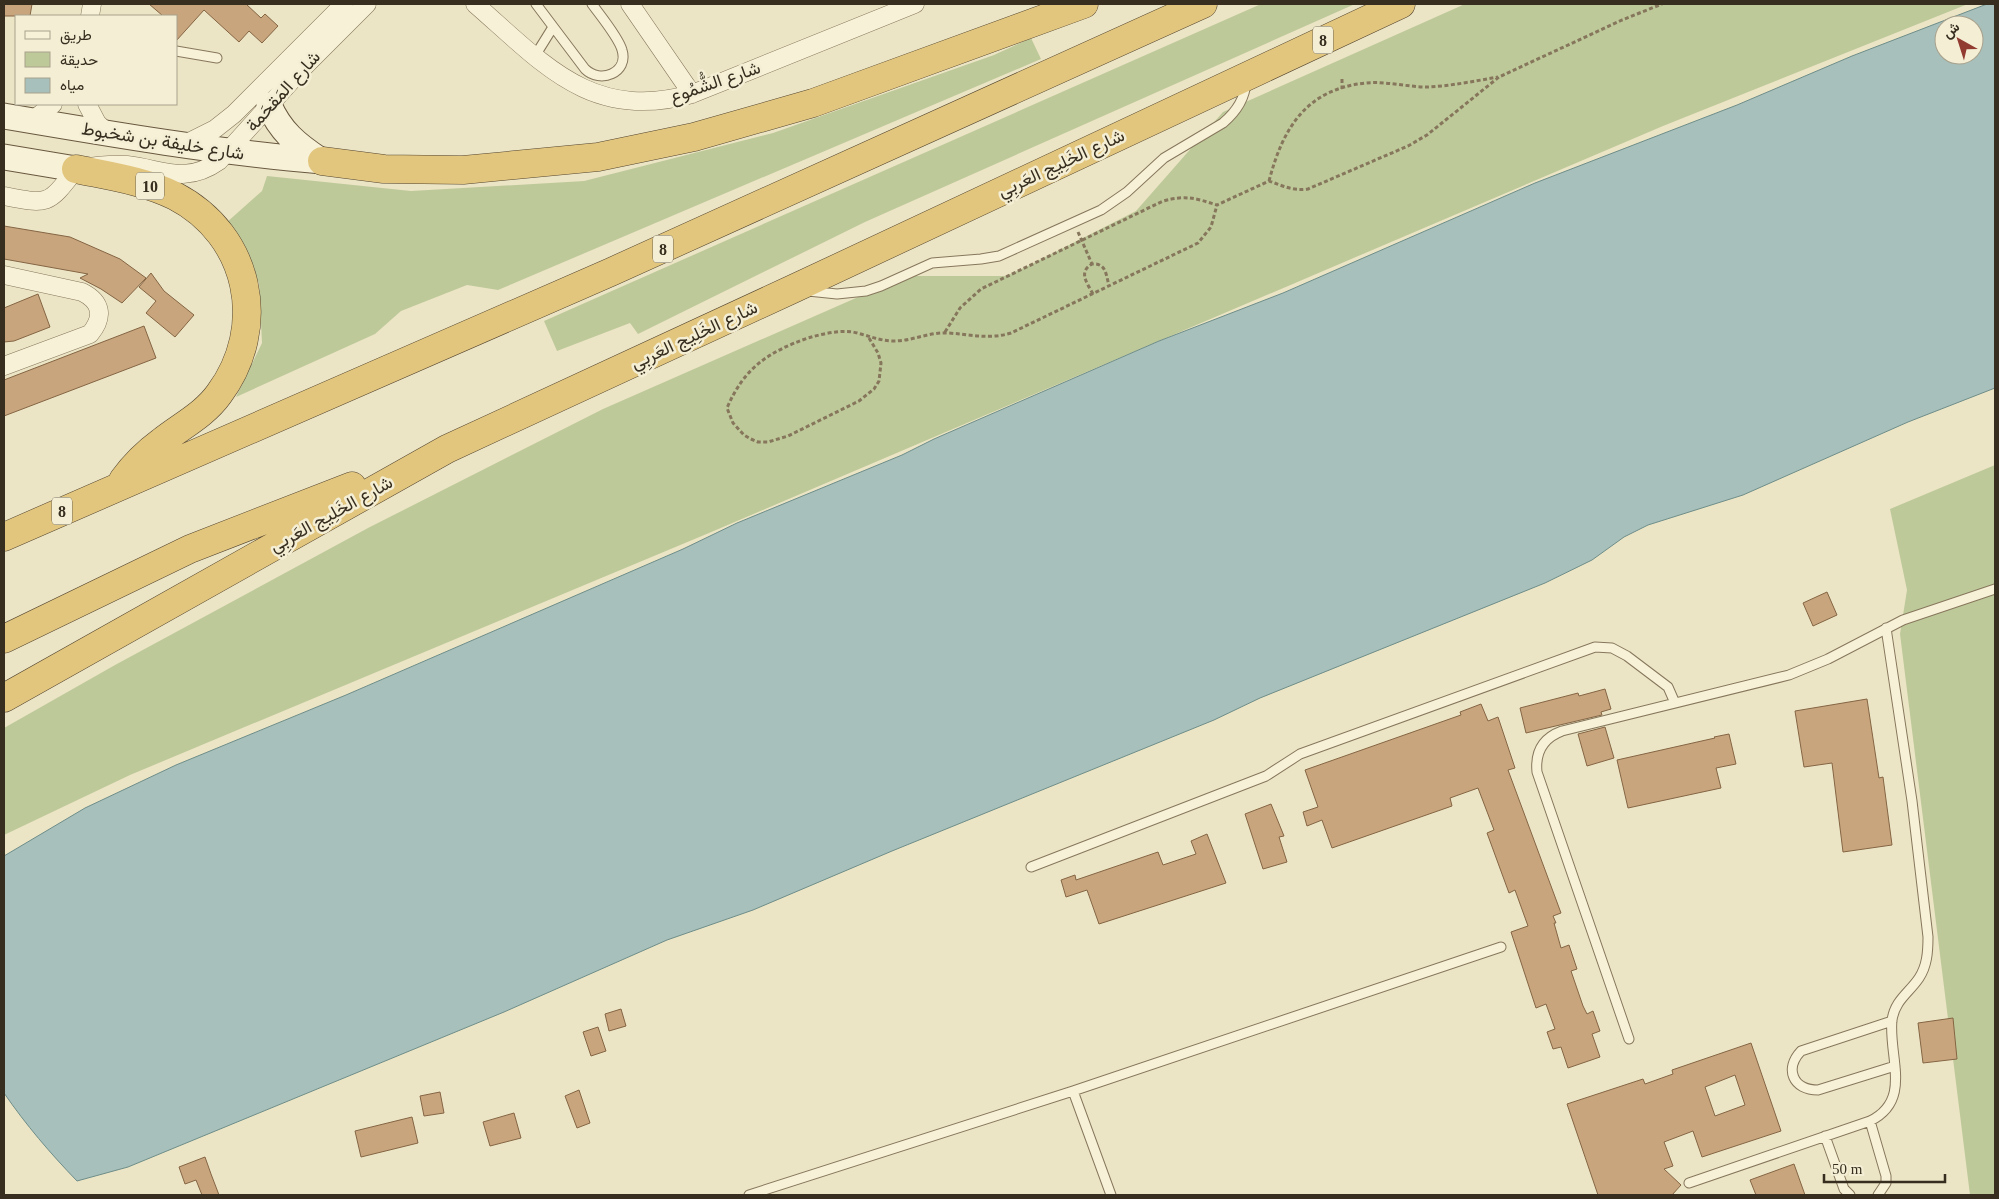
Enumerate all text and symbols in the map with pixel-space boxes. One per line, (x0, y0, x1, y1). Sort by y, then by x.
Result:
legend (15, 15, 178, 105)
north arrow (1934, 15, 1984, 65)
text: ش (1940, 19, 1963, 42)
road number: 8 (1313, 26, 1333, 54)
text: طريق (60, 27, 92, 45)
street label: شارع المَقحَمة (242, 47, 326, 137)
text: حديقة (60, 52, 98, 69)
street label: شارع الشُّمُوع (665, 53, 764, 109)
text: مياه (60, 77, 84, 94)
street label: شارع خليفة بن شخبوط (80, 118, 246, 166)
street label: شارع الخَلِيج العَربِي (995, 125, 1130, 206)
road number: 10 (136, 172, 164, 200)
road number: 8 (653, 235, 673, 262)
street label: شارع الخَلِيج العَربِي (628, 297, 763, 378)
street label: شارع الخَلِيج العَربِي (266, 472, 398, 560)
road number: 8 (52, 498, 72, 524)
scale bar (1824, 1152, 1945, 1184)
text: 50 m (1832, 1161, 1863, 1177)

